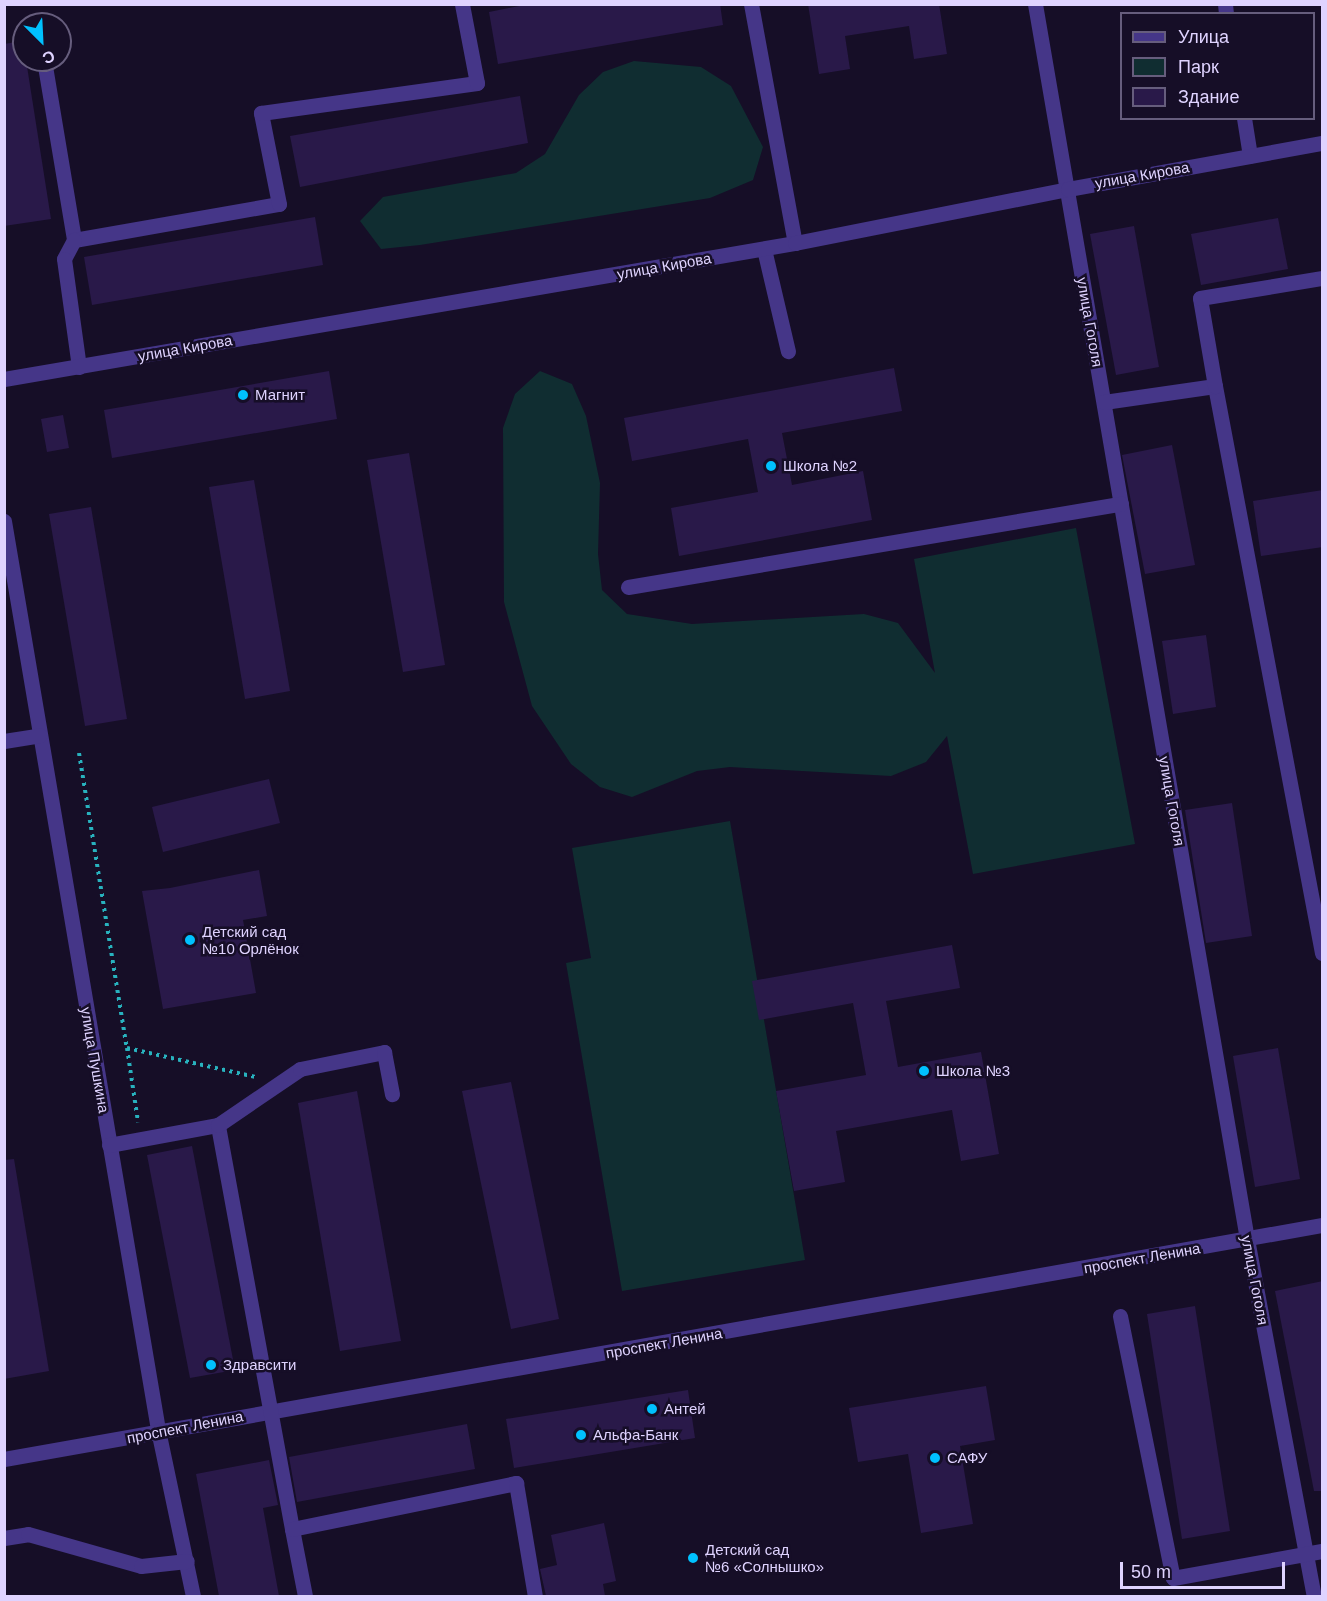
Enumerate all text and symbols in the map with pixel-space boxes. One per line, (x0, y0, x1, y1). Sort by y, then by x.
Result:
north arrow (12, 12, 72, 72)
legend (1120, 12, 1315, 120)
text: Улица (1178, 27, 1229, 47)
text: С (40, 47, 57, 67)
text: Парк (1178, 57, 1219, 77)
text: Здание (1178, 87, 1239, 107)
street label: улица Кирова (1093, 158, 1191, 192)
street label: улица Кирова (615, 249, 713, 283)
street label: улица Гоголя (1073, 276, 1107, 368)
street label: улица Кирова (136, 331, 234, 365)
place label: Магнит (255, 386, 305, 404)
marker: Магнит (236, 388, 250, 402)
place label: Школа №2 (783, 457, 857, 475)
marker: Школа №2 (764, 459, 778, 473)
street label: улица Гоголя (1155, 755, 1189, 847)
place label: Детский сад №10 Орлёнок (202, 922, 299, 957)
marker: Детский сад №10 Орлёнок (183, 933, 197, 947)
street label: улица Пушкина (77, 1006, 113, 1114)
place label: Школа №3 (936, 1062, 1010, 1080)
marker: Школа №3 (917, 1064, 931, 1078)
street label: улица Гоголя (1237, 1234, 1273, 1326)
street label: проспект Ленина (1082, 1239, 1202, 1277)
street label: проспект Ленина (604, 1324, 724, 1362)
place label: Здравсити (223, 1356, 296, 1374)
marker: Здравсити (204, 1358, 218, 1372)
place label: Антей (664, 1400, 706, 1418)
marker: Антей (645, 1402, 659, 1416)
street label: проспект Ленина (125, 1407, 245, 1447)
place label: Альфа-Банк (593, 1426, 678, 1444)
marker: Альфа-Банк (574, 1428, 588, 1442)
place label: САФУ (947, 1449, 987, 1467)
marker: САФУ (928, 1451, 942, 1465)
place label: Детский сад №6 «Солнышко» (705, 1540, 824, 1575)
scale bar (1123, 1550, 1288, 1588)
marker: Детский сад №6 «Солнышко» (686, 1551, 700, 1565)
text: 50 m (1131, 1562, 1171, 1582)

